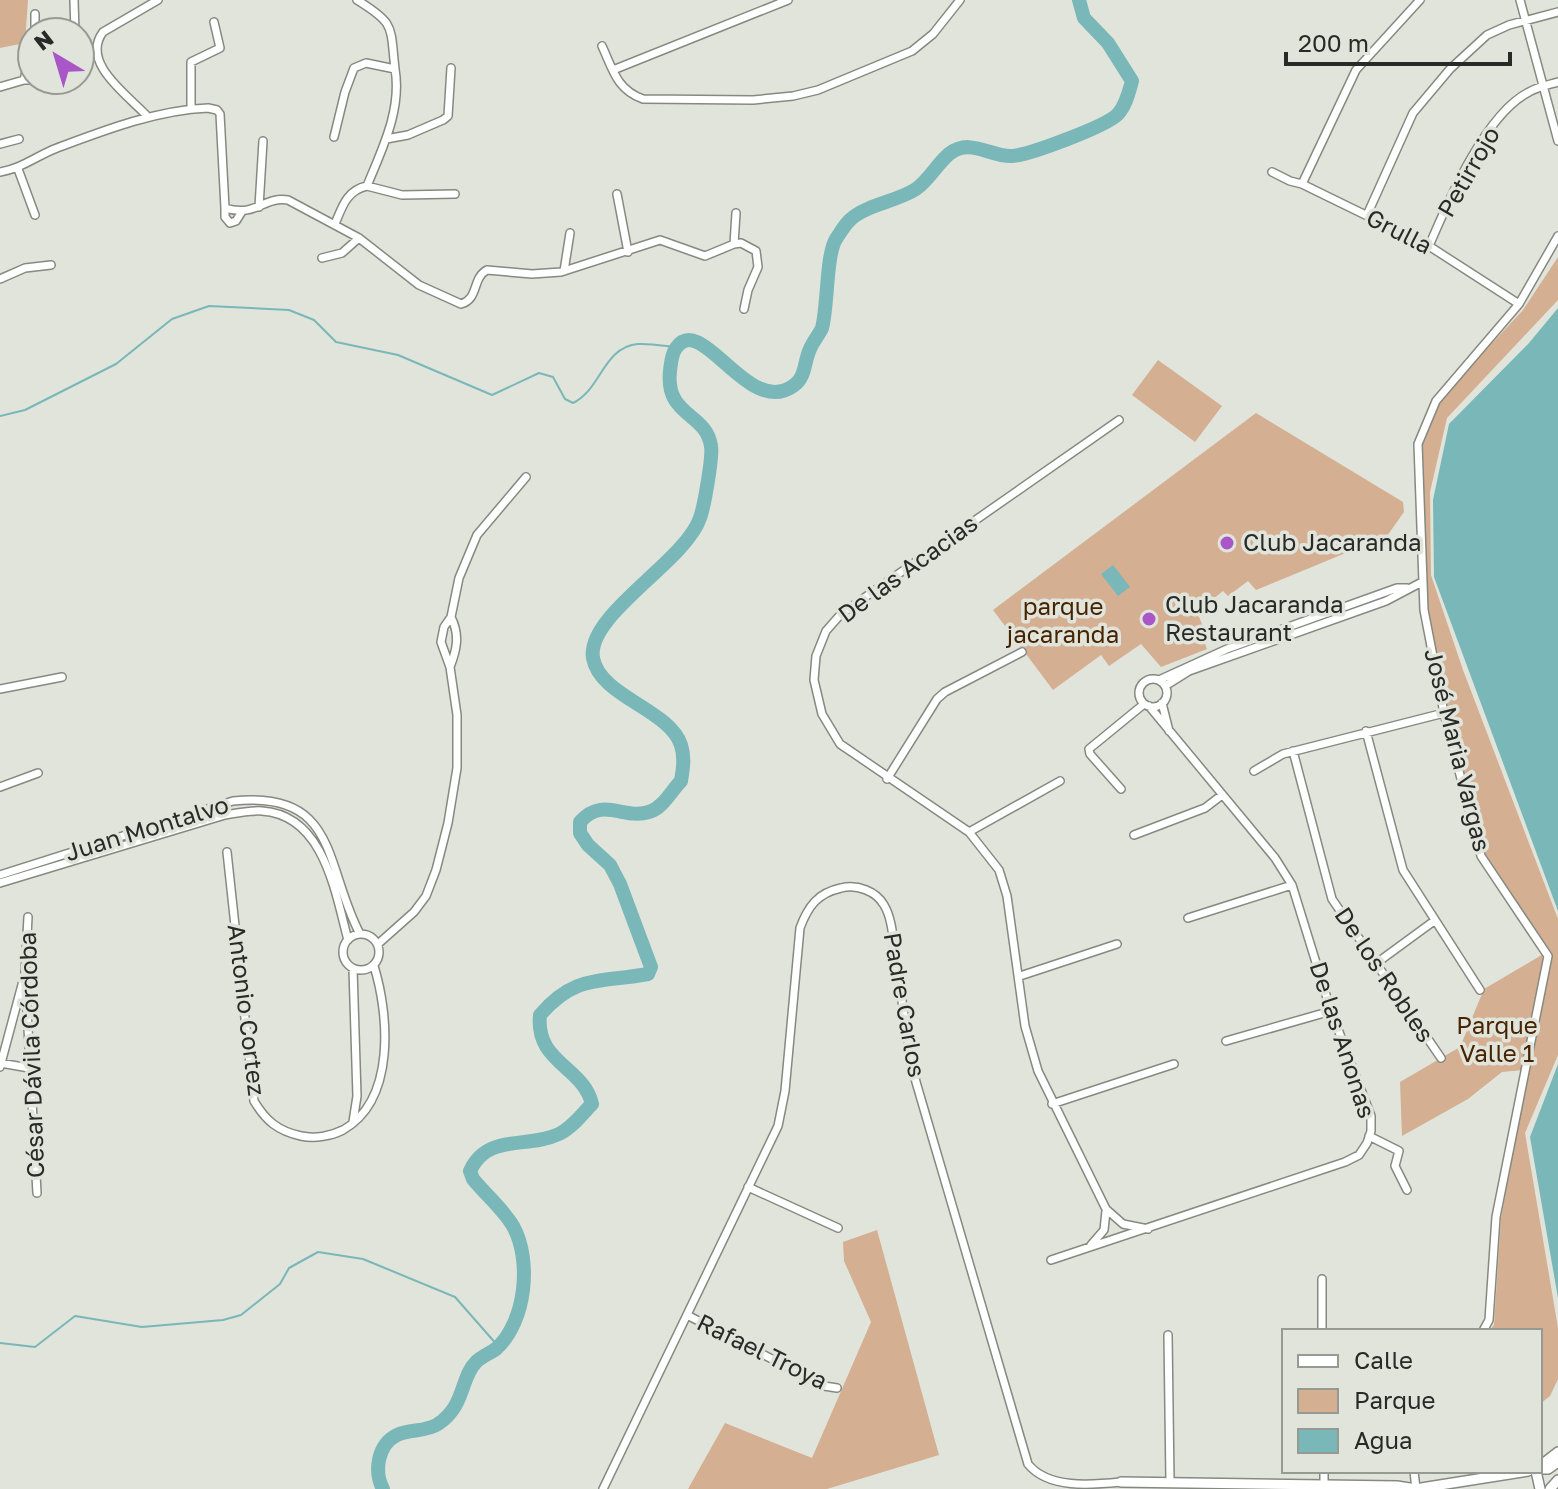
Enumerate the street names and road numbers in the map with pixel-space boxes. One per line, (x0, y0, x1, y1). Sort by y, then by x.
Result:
street label: Petirrojo (1430, 121, 1505, 221)
street label: Grulla (1362, 202, 1437, 259)
street label: De las Acacias (832, 508, 982, 628)
street label: José Maria Vargas (1419, 645, 1498, 854)
street label: Juan Montalvo (61, 789, 232, 866)
street label: De los Robles (1329, 901, 1441, 1047)
street label: Antonio Cortez (223, 922, 272, 1097)
street label: Padre Carlos (878, 930, 932, 1079)
street label: César Dávila Córdoba (12, 932, 49, 1179)
street label: De las Anonas (1304, 958, 1382, 1122)
street label: Rafael Troya (693, 1307, 832, 1395)

